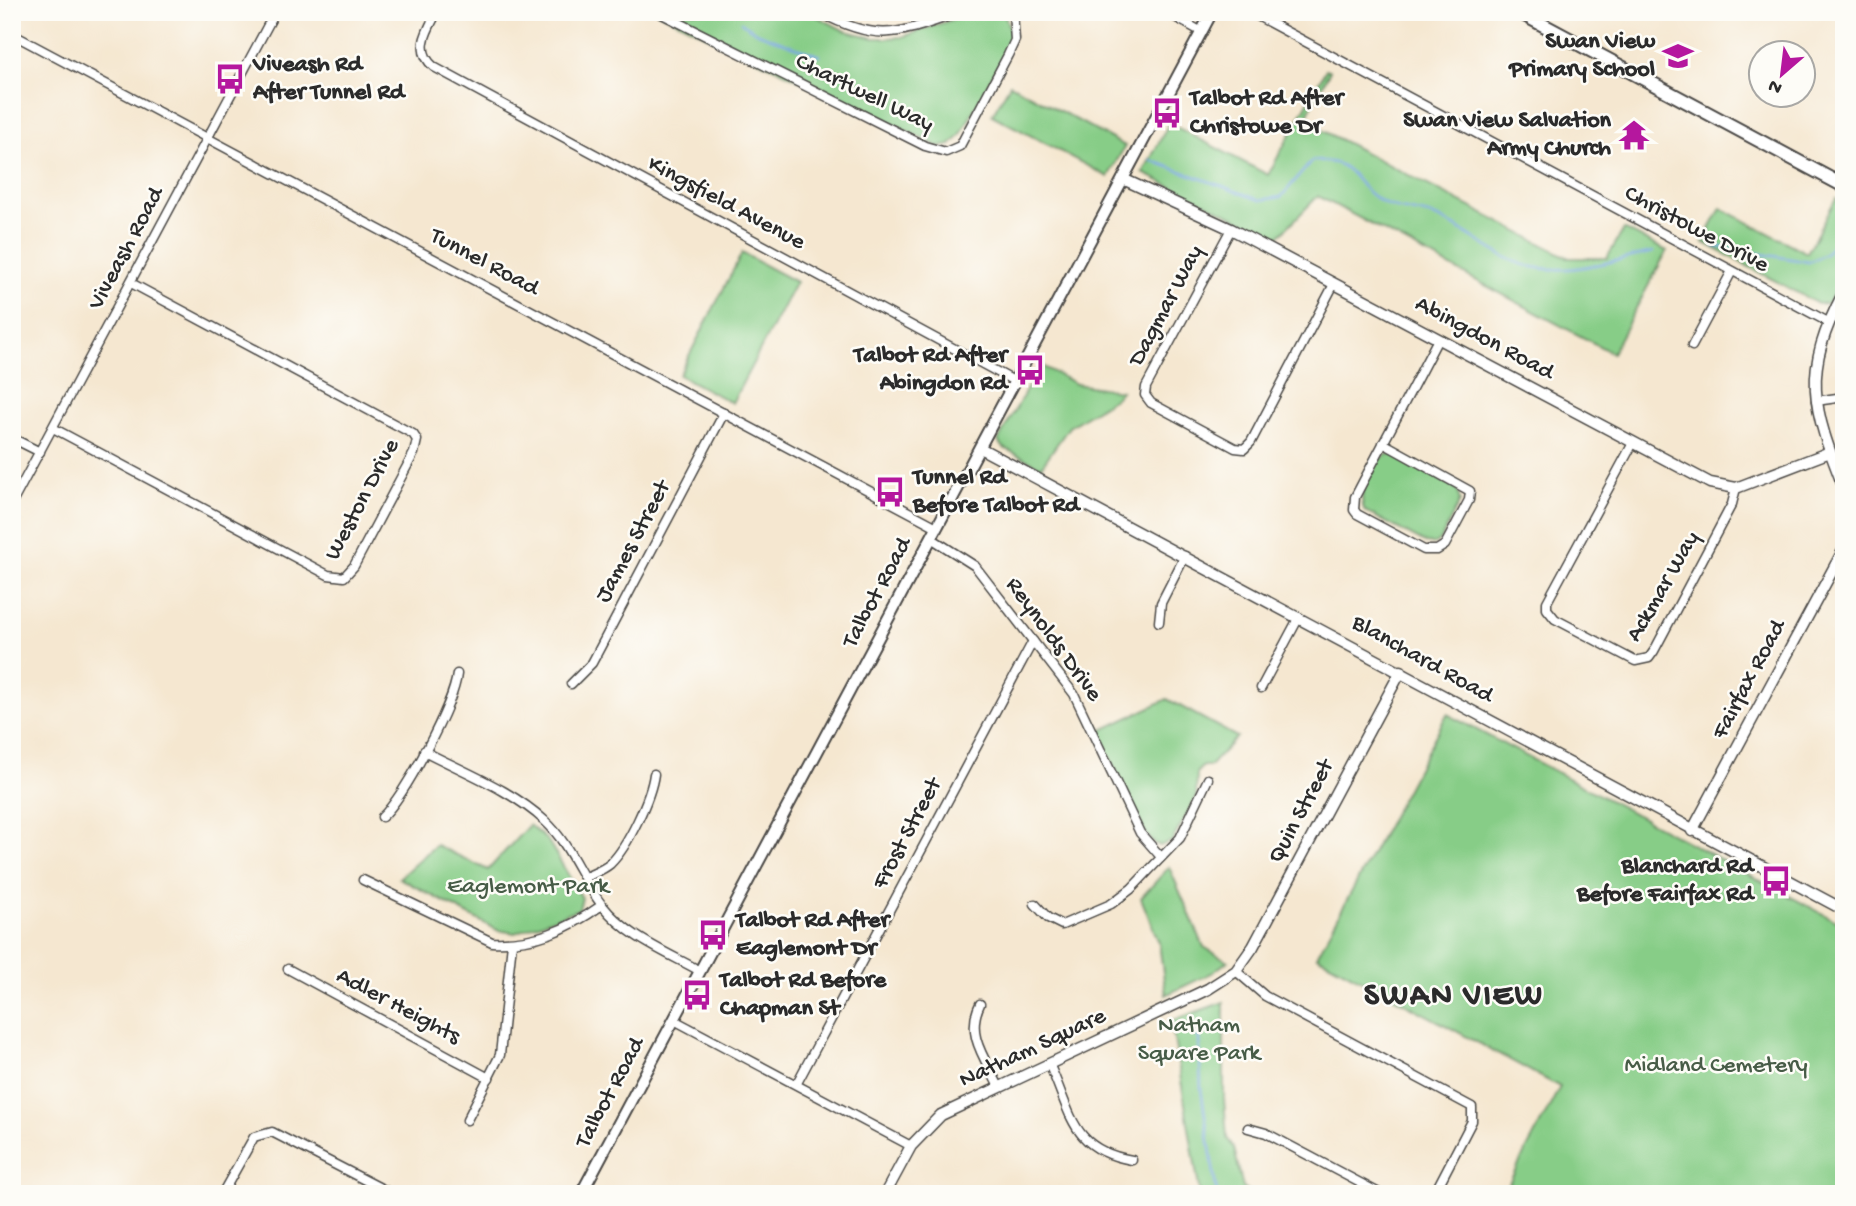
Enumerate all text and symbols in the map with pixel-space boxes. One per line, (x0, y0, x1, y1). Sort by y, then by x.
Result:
place label: Swan View Primary School (1507, 28, 1655, 85)
north arrow (1748, 38, 1818, 108)
school or university icon: Swan View Primary School (1661, 39, 1695, 73)
street label: Chartwell Way (790, 48, 938, 140)
place label: Viveash Rd After Tunnel Rd (252, 51, 407, 108)
bus stop icon: Viveash Rd After Tunnel Rd (213, 62, 247, 96)
text: N (1765, 73, 1787, 99)
place label: Talbot Rd After Christowe Dr (1188, 85, 1345, 142)
bus stop icon: Talbot Rd After Christowe Dr (1150, 96, 1184, 130)
place label: Swan View Salvation Army Church (1403, 107, 1612, 164)
temple icon: Swan View Salvation Army Church (1617, 118, 1651, 152)
street label: Kingsfield Avenue (642, 150, 810, 258)
street label: Christowe Drive (1619, 180, 1774, 281)
street label: Viveash Road (82, 181, 172, 316)
street label: Tunnel Road (423, 221, 545, 305)
street label: Dagmar Way (1122, 240, 1211, 373)
street label: Abingdon Road (1410, 290, 1560, 389)
place label: Talbot Rd After Abingdon Rd (852, 342, 1010, 399)
bus stop icon: Talbot Rd After Abingdon Rd (1013, 353, 1047, 387)
street label: Weston Drive (319, 434, 407, 566)
place label: Tunnel Rd Before Talbot Rd (911, 464, 1082, 521)
street label: James Street (590, 474, 679, 608)
bus stop icon: Tunnel Rd Before Talbot Rd (873, 475, 907, 509)
street label: Ackmar Way (1621, 526, 1707, 648)
street label: Talbot Road (836, 531, 920, 655)
street label: Reynolds Drive (998, 572, 1108, 708)
street label: Blanchard Road (1345, 609, 1500, 712)
street label: Fairfax Road (1706, 614, 1794, 745)
street label: Quin Street (1263, 753, 1343, 869)
street label: Frost Street (866, 772, 950, 895)
place label: Blanchard Rd Before Fairfax Rd (1576, 853, 1756, 910)
bus stop icon: Blanchard Rd Before Fairfax Rd (1759, 864, 1793, 898)
park label: Eaglemont Park (447, 873, 611, 902)
place label: Talbot Rd After Eaglemont Dr (734, 907, 891, 964)
bus stop icon: Talbot Rd After Eaglemont Dr (696, 918, 730, 952)
street label: Adler Heights (331, 962, 466, 1052)
place label: Talbot Rd Before Chapman St (718, 967, 888, 1024)
bus stop icon: Talbot Rd Before Chapman St (680, 978, 714, 1012)
district label: SWAN VIEW (1364, 978, 1544, 1016)
street label: Natham Square (955, 1002, 1112, 1096)
park label: Natham Square Park (1138, 1012, 1263, 1069)
street label: Talbot Road (569, 1031, 653, 1155)
park label: Midland Cemetery (1625, 1052, 1808, 1081)

